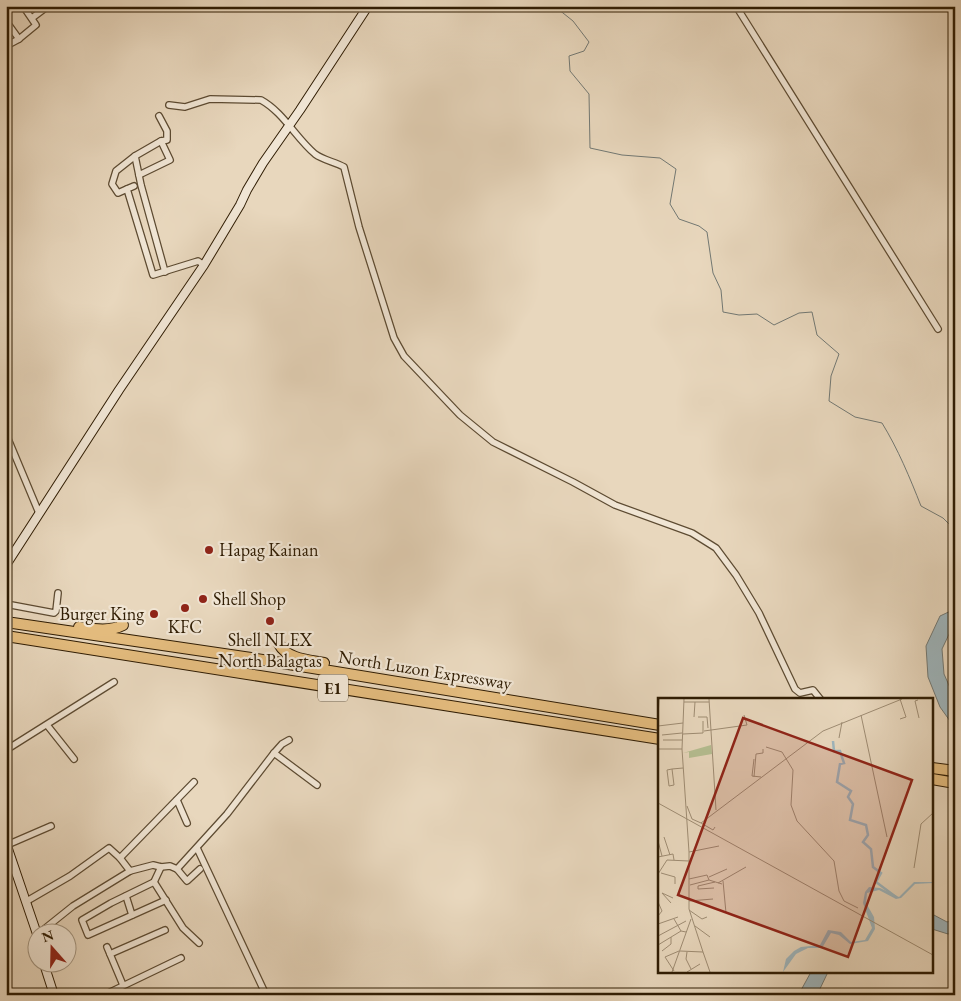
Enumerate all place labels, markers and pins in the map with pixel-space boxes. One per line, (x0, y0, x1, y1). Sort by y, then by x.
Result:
place label: Hapag Kainan (219, 538, 319, 561)
marker: Hapag Kainan (203, 544, 215, 556)
place label: Shell Shop (213, 587, 286, 610)
marker: Shell Shop (197, 593, 209, 605)
place label: Burger King (59, 602, 144, 625)
marker: KFC (179, 602, 191, 614)
marker: Burger King (148, 608, 160, 620)
place label: KFC (168, 615, 202, 638)
marker: Shell NLEX North Balagtas (264, 615, 276, 627)
place label: Shell NLEX North Balagtas (218, 628, 322, 672)

